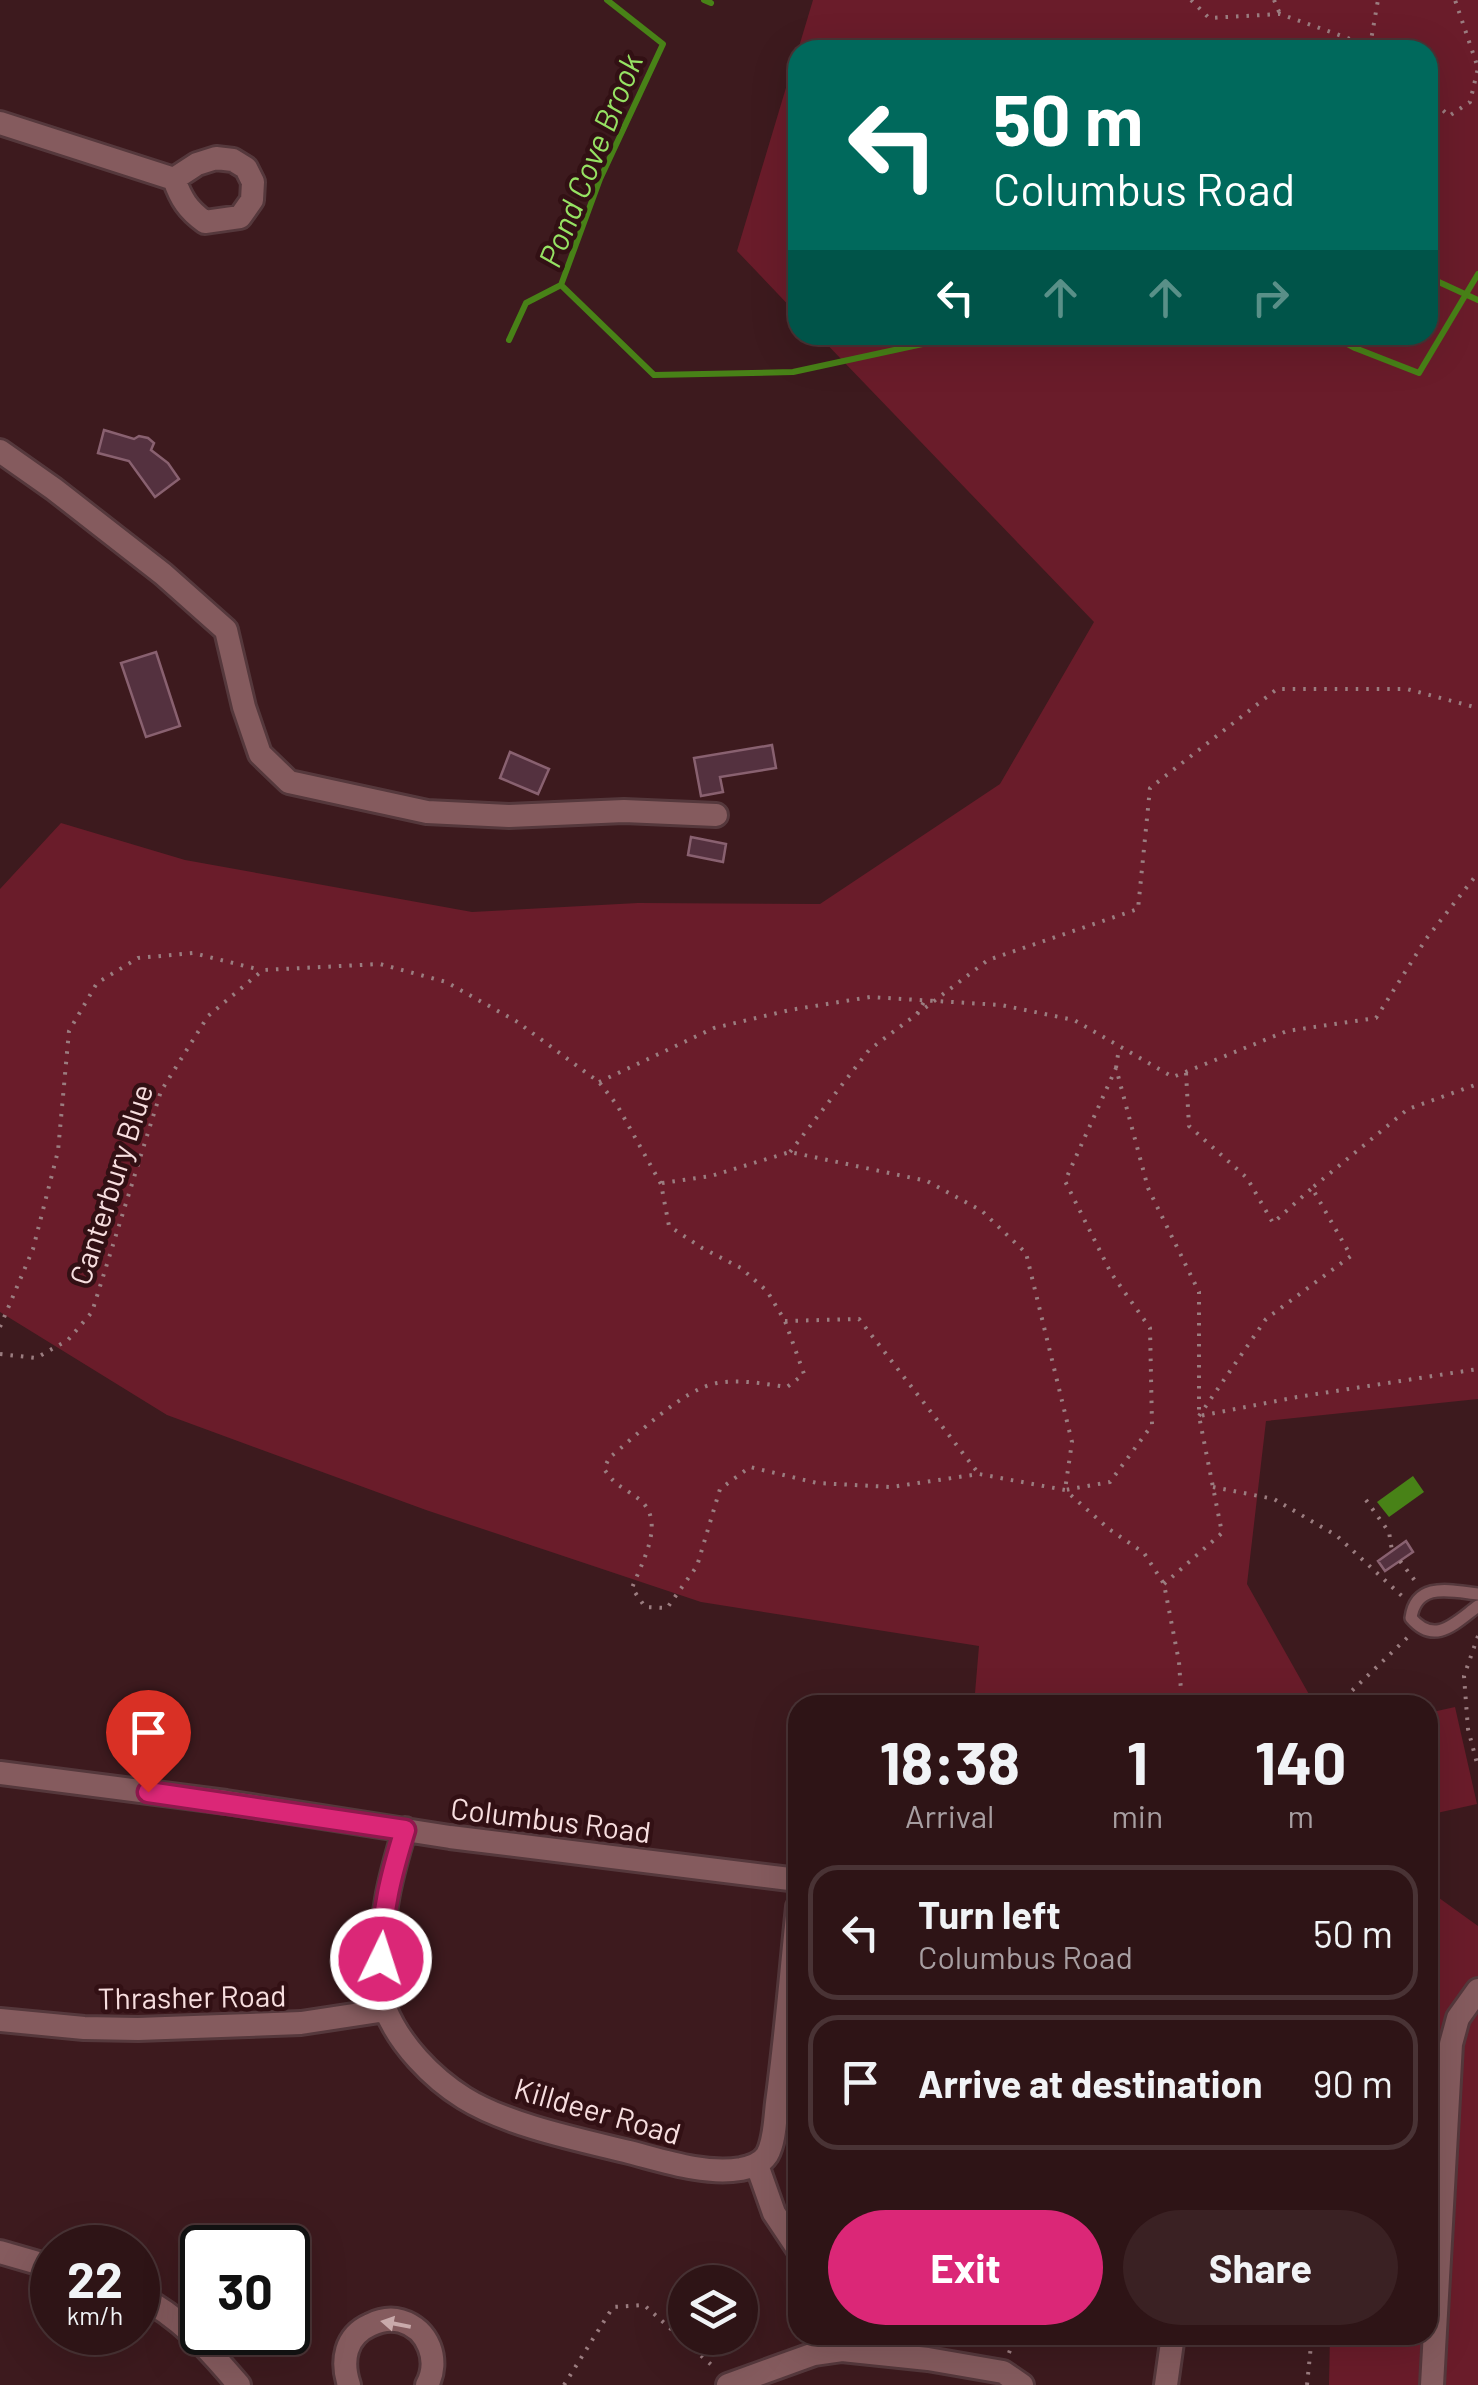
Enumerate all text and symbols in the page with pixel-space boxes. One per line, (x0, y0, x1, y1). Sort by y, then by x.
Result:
water label: Pond Cove Brook (529, 47, 649, 272)
text: 50 m (993, 76, 1143, 160)
icon: left (828, 80, 958, 210)
text: Columbus Road (993, 161, 1295, 215)
icon: left (928, 270, 983, 325)
icon: ahead (1033, 270, 1088, 325)
icon: ahead (1138, 270, 1193, 325)
icon: right (1243, 270, 1298, 325)
street label: Canterbury Blue (61, 1079, 159, 1289)
pin (106, 1690, 191, 1793)
icon: arrive (121, 1705, 176, 1760)
text: 18:38 (879, 1725, 1020, 1797)
text: 1 (1127, 1725, 1148, 1797)
text: 140 (1255, 1725, 1346, 1797)
street label: Columbus Road (449, 1789, 653, 1849)
text: Arrival (905, 1796, 994, 1834)
text: min (1111, 1796, 1163, 1834)
text: m (1287, 1796, 1314, 1834)
text: Turn left (918, 1891, 1061, 1937)
icon: left (833, 1905, 888, 1960)
position arrow (329, 1907, 433, 2011)
text: 50 m (1313, 1910, 1393, 1956)
text: Columbus Road (918, 1937, 1133, 1975)
street label: Thrasher Road (97, 1976, 287, 2016)
icon: arrive (833, 2055, 888, 2110)
text: Arrive at destination (918, 2060, 1263, 2106)
text: 90 m (1313, 2060, 1393, 2106)
street label: Killdeer Road (511, 2069, 685, 2151)
button: Exit (828, 2210, 1103, 2325)
button: Share (1123, 2210, 1398, 2325)
speed limit sign: 30 (180, 2225, 310, 2355)
text: 22 (67, 2248, 123, 2308)
map controls (668, 2265, 758, 2355)
button: layers (668, 2265, 758, 2355)
text: km/h (67, 2300, 123, 2330)
one-way arrow (380, 2315, 411, 2331)

